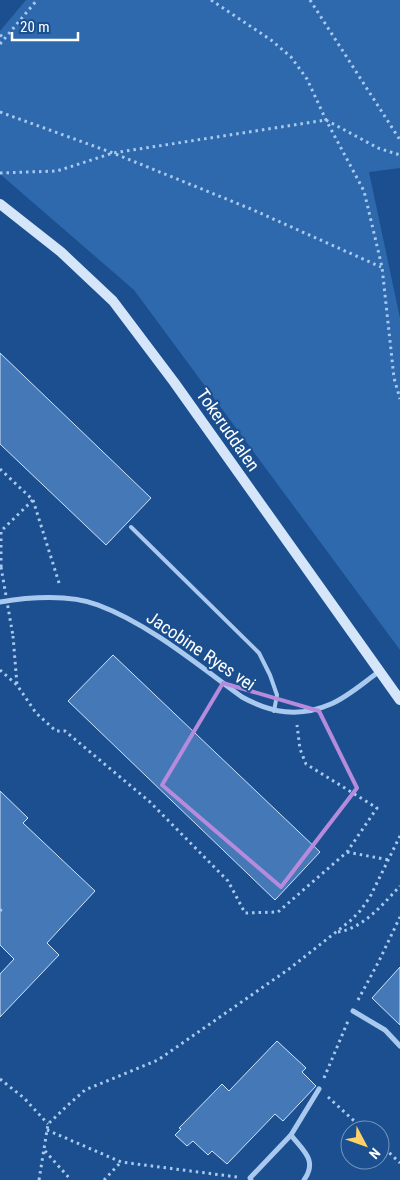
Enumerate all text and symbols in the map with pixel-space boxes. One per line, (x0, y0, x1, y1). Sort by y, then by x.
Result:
scale bar (12, 10, 79, 42)
text: 20 m (20, 18, 50, 36)
street label: Tokeruddalen (192, 384, 265, 475)
street label: Jacobine Ryes vei (143, 606, 260, 695)
north arrow (340, 1120, 390, 1170)
text: N (366, 1145, 384, 1162)

